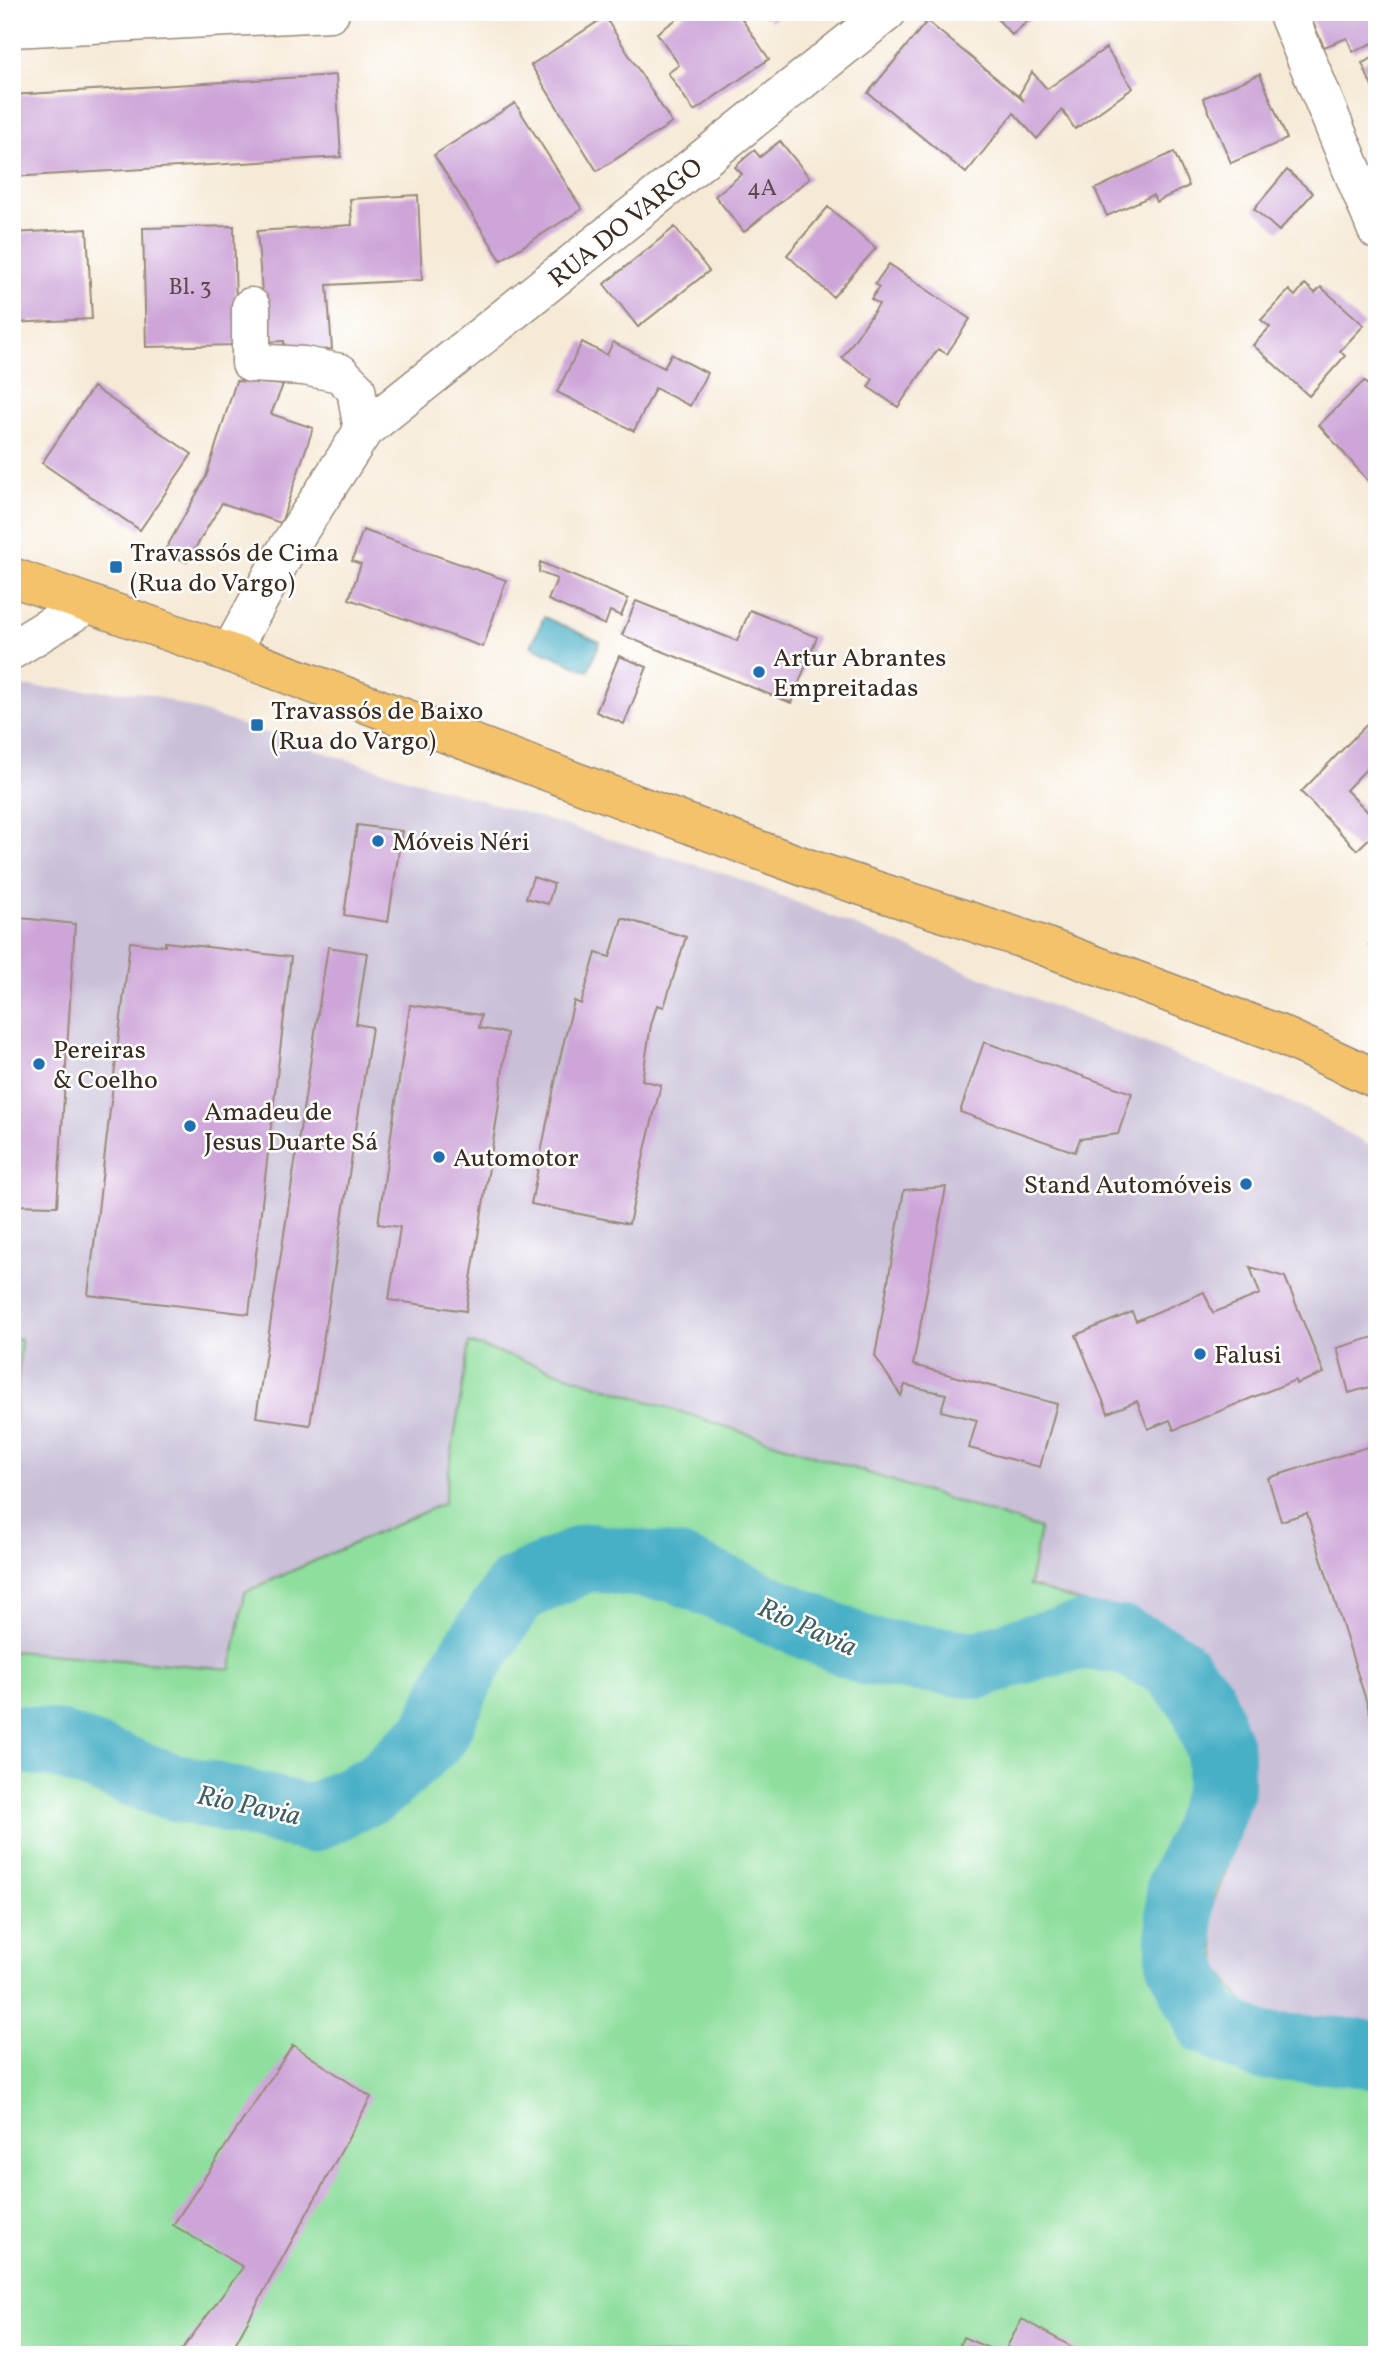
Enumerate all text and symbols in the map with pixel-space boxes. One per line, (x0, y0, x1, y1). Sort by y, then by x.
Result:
street label: RUA DO VARGO (542, 150, 711, 297)
house number: 4A (747, 173, 777, 205)
house number: Bl. 3 (168, 272, 212, 304)
place label: Travassós de Cima (Rua do Vargo) (130, 536, 339, 602)
marker: Travassós de Cima (Rua do Vargo) (108, 559, 124, 575)
place label: Artur Abrantes Empreitadas (773, 641, 946, 707)
marker: Artur Abrantes Empreitadas (751, 664, 767, 680)
place label: Travassós de Baixo (Rua do Vargo) (271, 694, 483, 760)
marker: Travassós de Baixo (Rua do Vargo) (249, 717, 265, 733)
place label: Móveis Néri (392, 825, 530, 861)
marker: Móveis Néri (370, 833, 386, 849)
place label: Pereiras & Coelho (53, 1033, 158, 1099)
marker: Pereiras & Coelho (31, 1056, 47, 1072)
place label: Amadeu de Jesus Duarte Sá (204, 1095, 378, 1161)
marker: Amadeu de Jesus Duarte Sá (182, 1118, 198, 1134)
place label: Automotor (453, 1141, 579, 1177)
marker: Automotor (431, 1149, 447, 1165)
place label: Stand Automóveis (1024, 1168, 1232, 1204)
marker: Stand Automóveis (1238, 1176, 1254, 1192)
place label: Falusi (1214, 1338, 1282, 1374)
marker: Falusi (1192, 1346, 1208, 1362)
water label: Rio Pavia (751, 1589, 863, 1667)
water label: Rio Pavia (193, 1776, 304, 1836)

